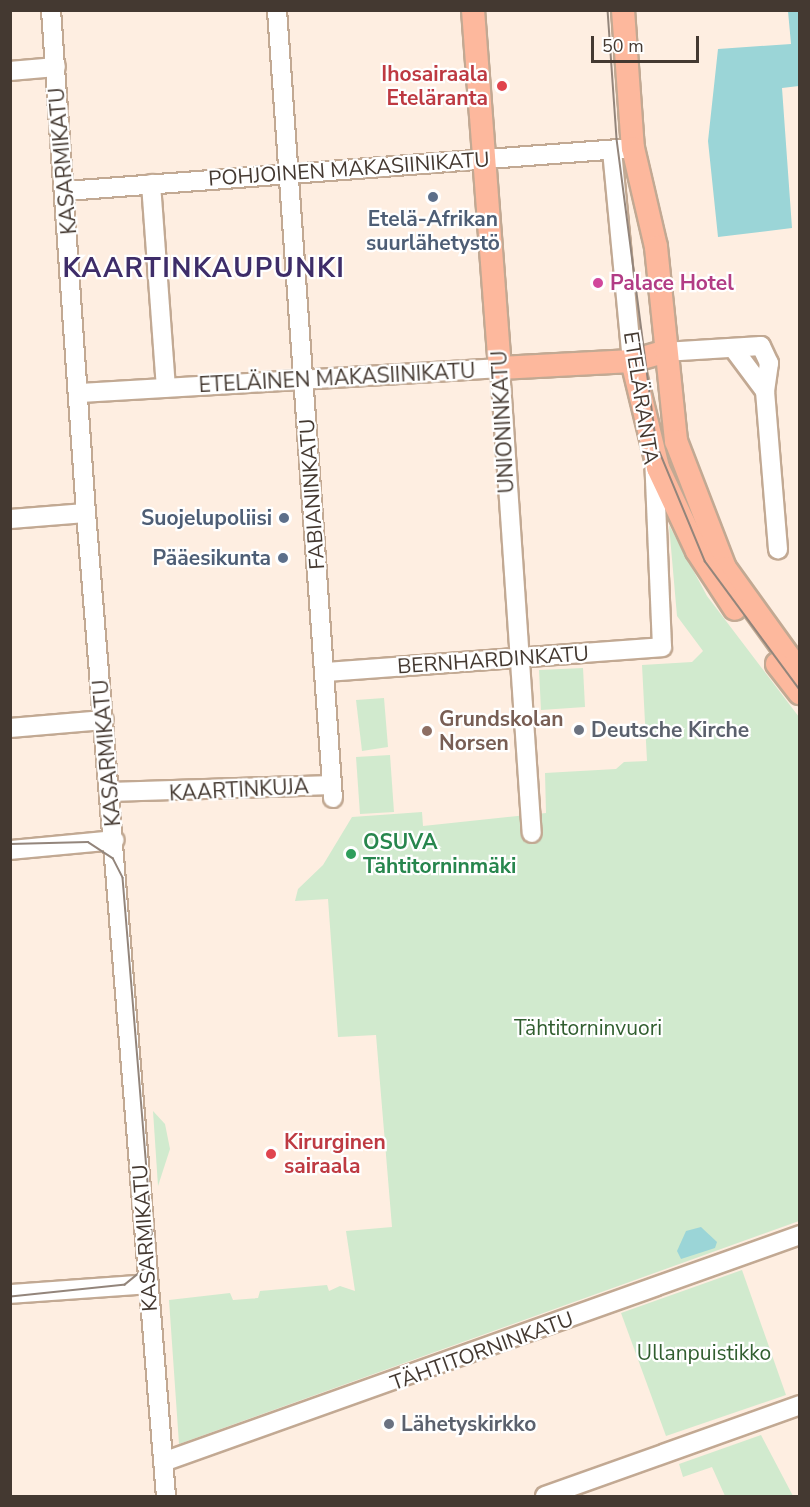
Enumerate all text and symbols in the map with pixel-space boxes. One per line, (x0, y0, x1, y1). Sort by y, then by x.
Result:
scale bar (594, 24, 702, 62)
text: 50 m (602, 34, 644, 58)
place label: Ihosairaala Eteläranta (381, 61, 488, 111)
marker: Ihosairaala Eteläranta (493, 77, 511, 95)
street label: KASARMIKATU (44, 86, 82, 236)
street label: POHJOINEN MAKASIINIKATU (207, 147, 491, 191)
marker: Etelä-Afrikan suurlähetystö (426, 190, 440, 204)
place label: Etelä-Afrikan suurlähetystö (366, 206, 500, 256)
district label: KAARTINKAUPUNKI (63, 253, 345, 285)
place label: Palace Hotel (610, 270, 734, 296)
marker: Palace Hotel (591, 276, 605, 290)
street label: ETELÄRANTA (618, 330, 664, 466)
street label: UNIONINKATU (487, 350, 519, 494)
street label: ETELÄINEN MAKASIINIKATU (198, 358, 476, 398)
street label: FABIANINKATU (294, 418, 330, 570)
place label: Suojelupoliisi (141, 505, 272, 531)
marker: Suojelupoliisi (277, 511, 291, 525)
place label: Pääesikunta (153, 545, 271, 571)
marker: Pääesikunta (276, 551, 290, 565)
street label: BERNHARDINKATU (396, 641, 590, 679)
street label: KASARMIKATU (88, 678, 126, 828)
place label: Grundskolan Norsen (439, 706, 564, 756)
place label: Deutsche Kirche (591, 717, 749, 743)
marker: Deutsche Kirche (572, 723, 586, 737)
marker: Grundskolan Norsen (420, 724, 434, 738)
street label: KAARTINKUJA (168, 774, 310, 806)
place label: OSUVA Tähtitorninmäki (363, 829, 516, 879)
marker: OSUVA Tähtitorninmäki (344, 847, 358, 861)
park label: Tähtitorninvuori (514, 1015, 662, 1041)
place label: Kirurginen sairaala (284, 1129, 386, 1179)
marker: Kirurginen sairaala (262, 1145, 280, 1163)
street label: KASARMIKATU (127, 1164, 163, 1312)
street label: TÄHTITORNINKATU (387, 1306, 577, 1396)
park label: Ullanpuistikko (637, 1340, 771, 1366)
place label: Lähetyskirkko (401, 1411, 536, 1437)
marker: Lähetyskirkko (382, 1417, 396, 1431)

